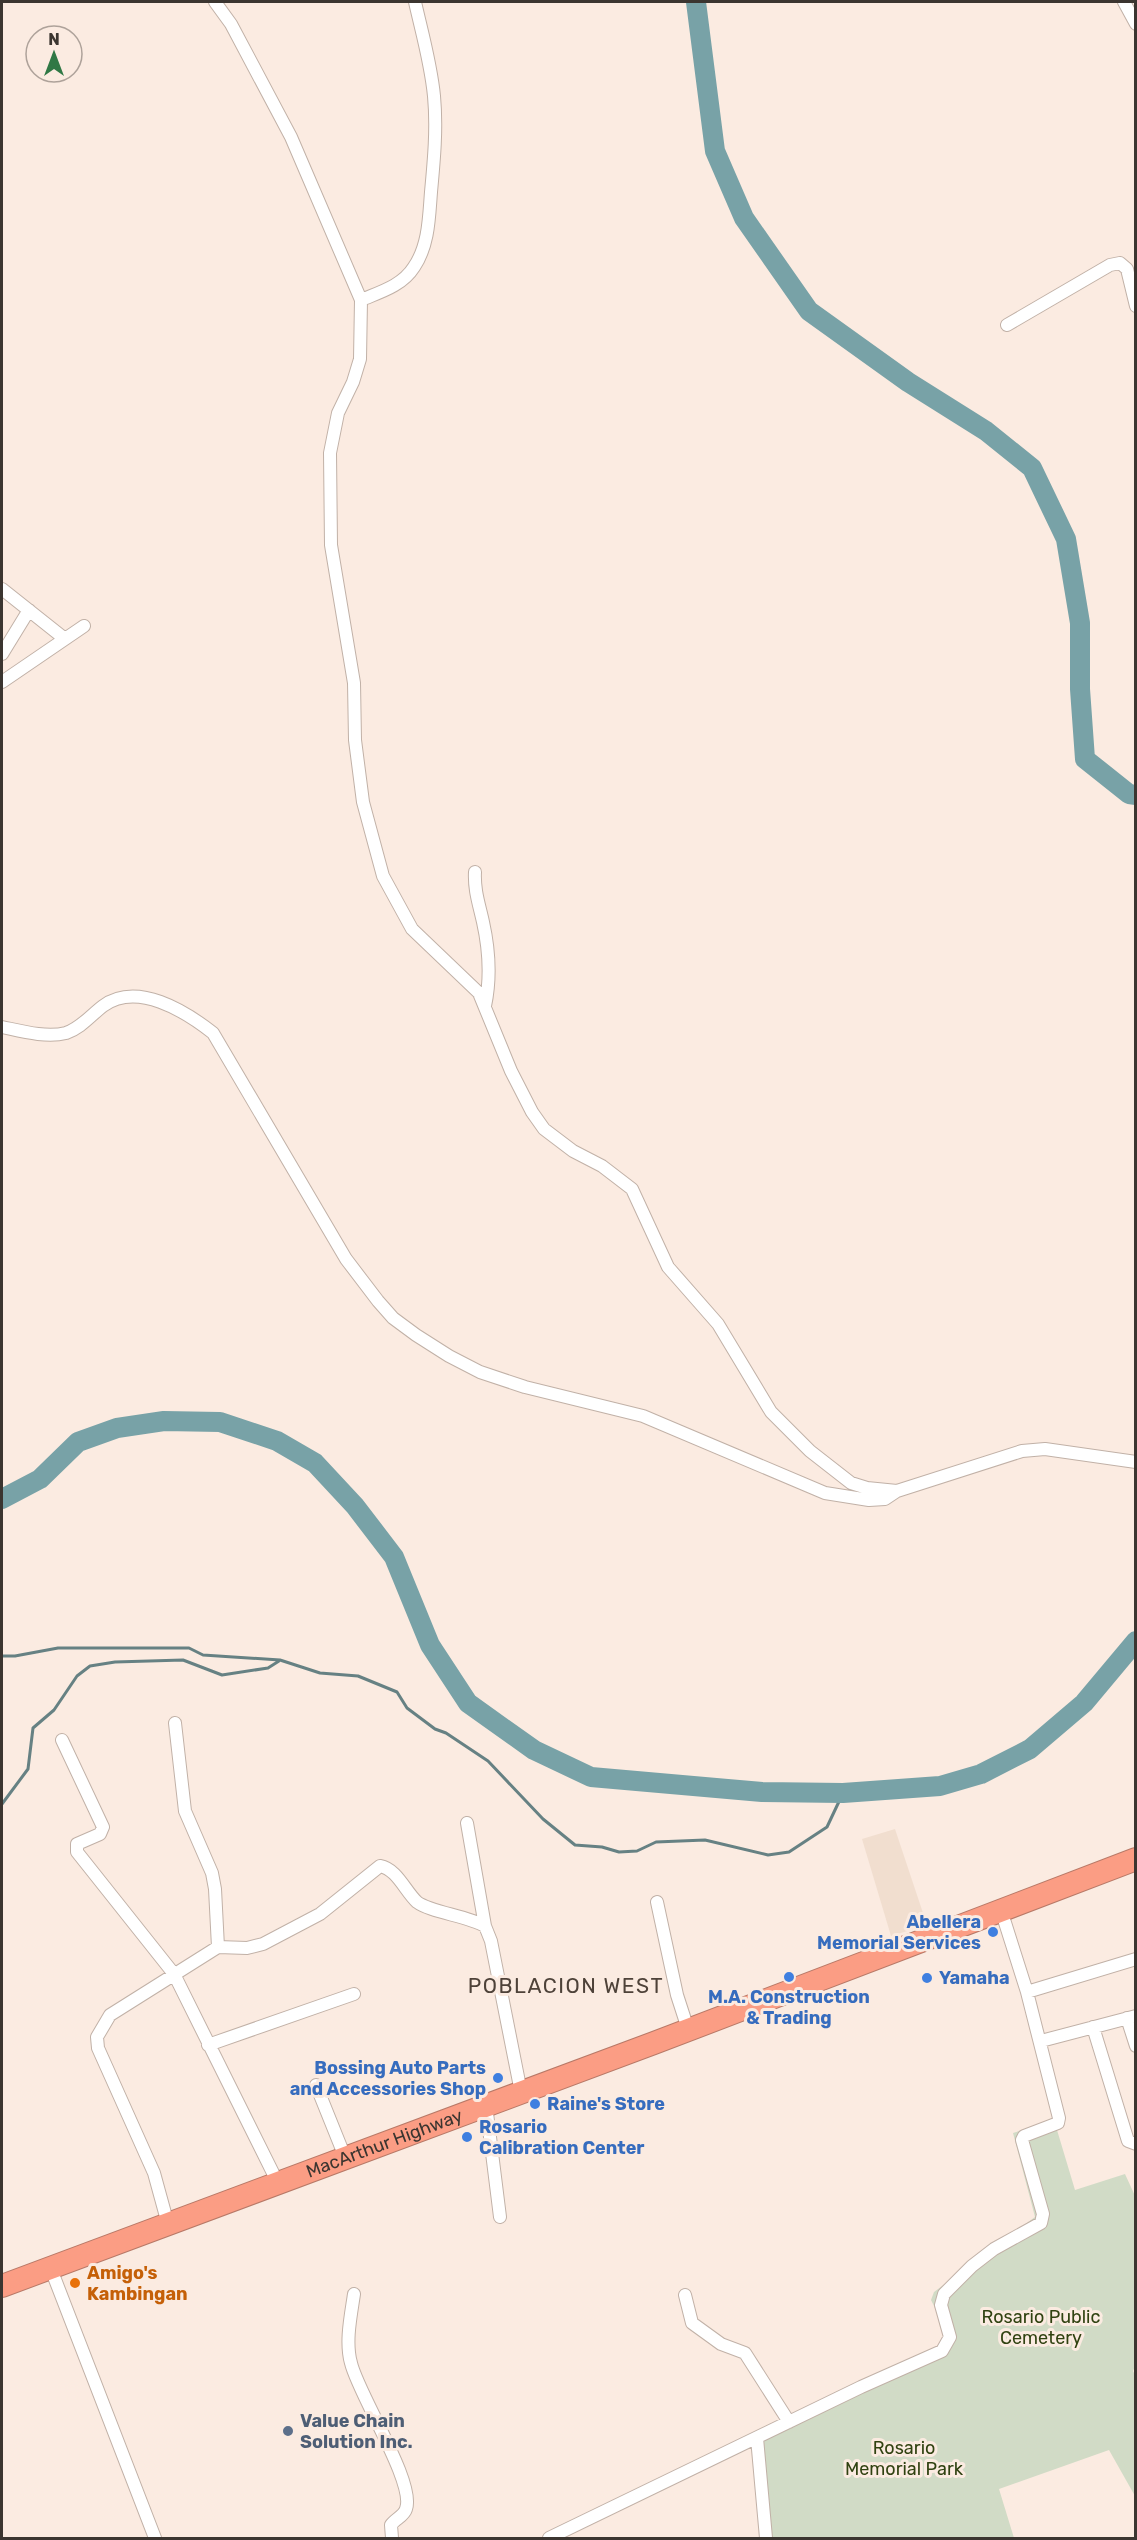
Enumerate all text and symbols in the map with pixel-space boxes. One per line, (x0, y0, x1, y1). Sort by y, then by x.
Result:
north arrow (24, 24, 84, 84)
text: N (48, 30, 60, 49)
place label: Abellera Memorial Services (817, 1911, 981, 1954)
marker: Abellera Memorial Services (986, 1925, 1000, 1939)
place label: Yamaha (939, 1967, 1010, 1989)
marker: M.A. Construction & Trading (782, 1970, 796, 1984)
marker: Yamaha (920, 1971, 934, 1985)
district label: POBLACION WEST (468, 1973, 664, 1998)
place label: M.A. Construction & Trading (708, 1986, 870, 2029)
place label: Bossing Auto Parts and Accessories Shop (290, 2057, 486, 2100)
marker: Bossing Auto Parts and Accessories Shop (491, 2071, 505, 2085)
place label: Raine's Store (547, 2093, 665, 2115)
marker: Raine's Store (528, 2097, 542, 2111)
street label: MacArthur Highway (303, 2104, 466, 2183)
place label: Rosario Calibration Center (479, 2116, 645, 2159)
marker: Rosario Calibration Center (460, 2130, 474, 2144)
place label: Amigo's Kambingan (87, 2262, 188, 2305)
marker: Amigo's Kambingan (68, 2276, 82, 2290)
park label: Rosario Public Cemetery (982, 2306, 1100, 2349)
place label: Value Chain Solution Inc. (300, 2410, 413, 2453)
marker: Value Chain Solution Inc. (281, 2424, 295, 2438)
park label: Rosario Memorial Park (845, 2437, 964, 2480)

